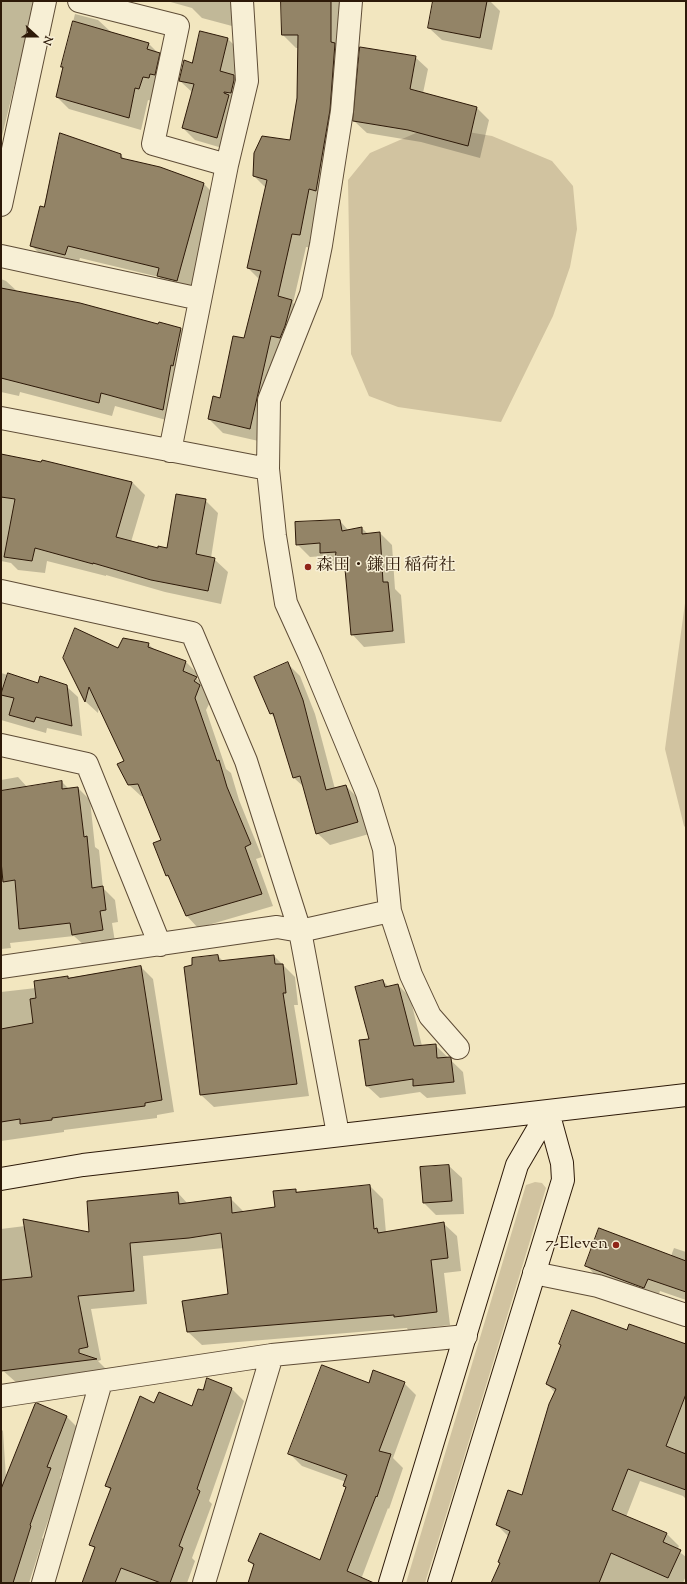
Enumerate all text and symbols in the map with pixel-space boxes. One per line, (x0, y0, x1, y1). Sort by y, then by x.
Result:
north arrow (16, 16, 56, 56)
text: N (38, 33, 56, 47)
place label: 森田・鎌田 稲荷社 (316, 557, 456, 577)
marker: 森田・鎌田 稲荷社 (303, 562, 313, 572)
place label: 7-Eleven (545, 1235, 608, 1255)
marker: 7-Eleven (611, 1240, 621, 1250)

